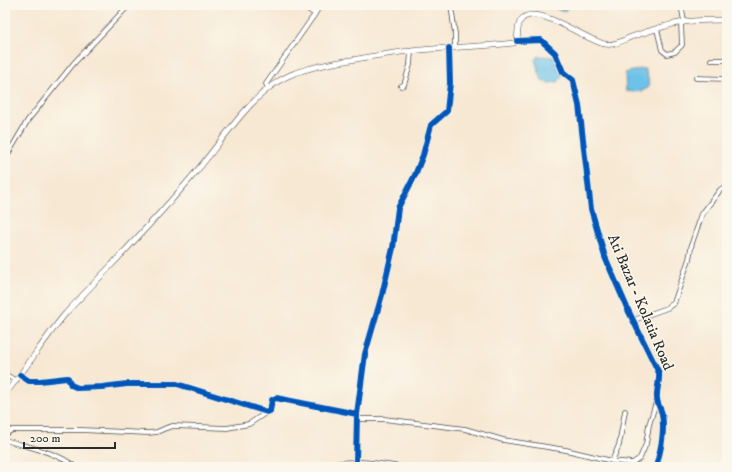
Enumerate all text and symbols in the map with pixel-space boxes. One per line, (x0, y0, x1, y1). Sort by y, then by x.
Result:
street label: Ati Bazar - Kolatia Road (603, 231, 678, 374)
scale bar (24, 424, 115, 450)
text: 200 m (30, 431, 60, 446)

